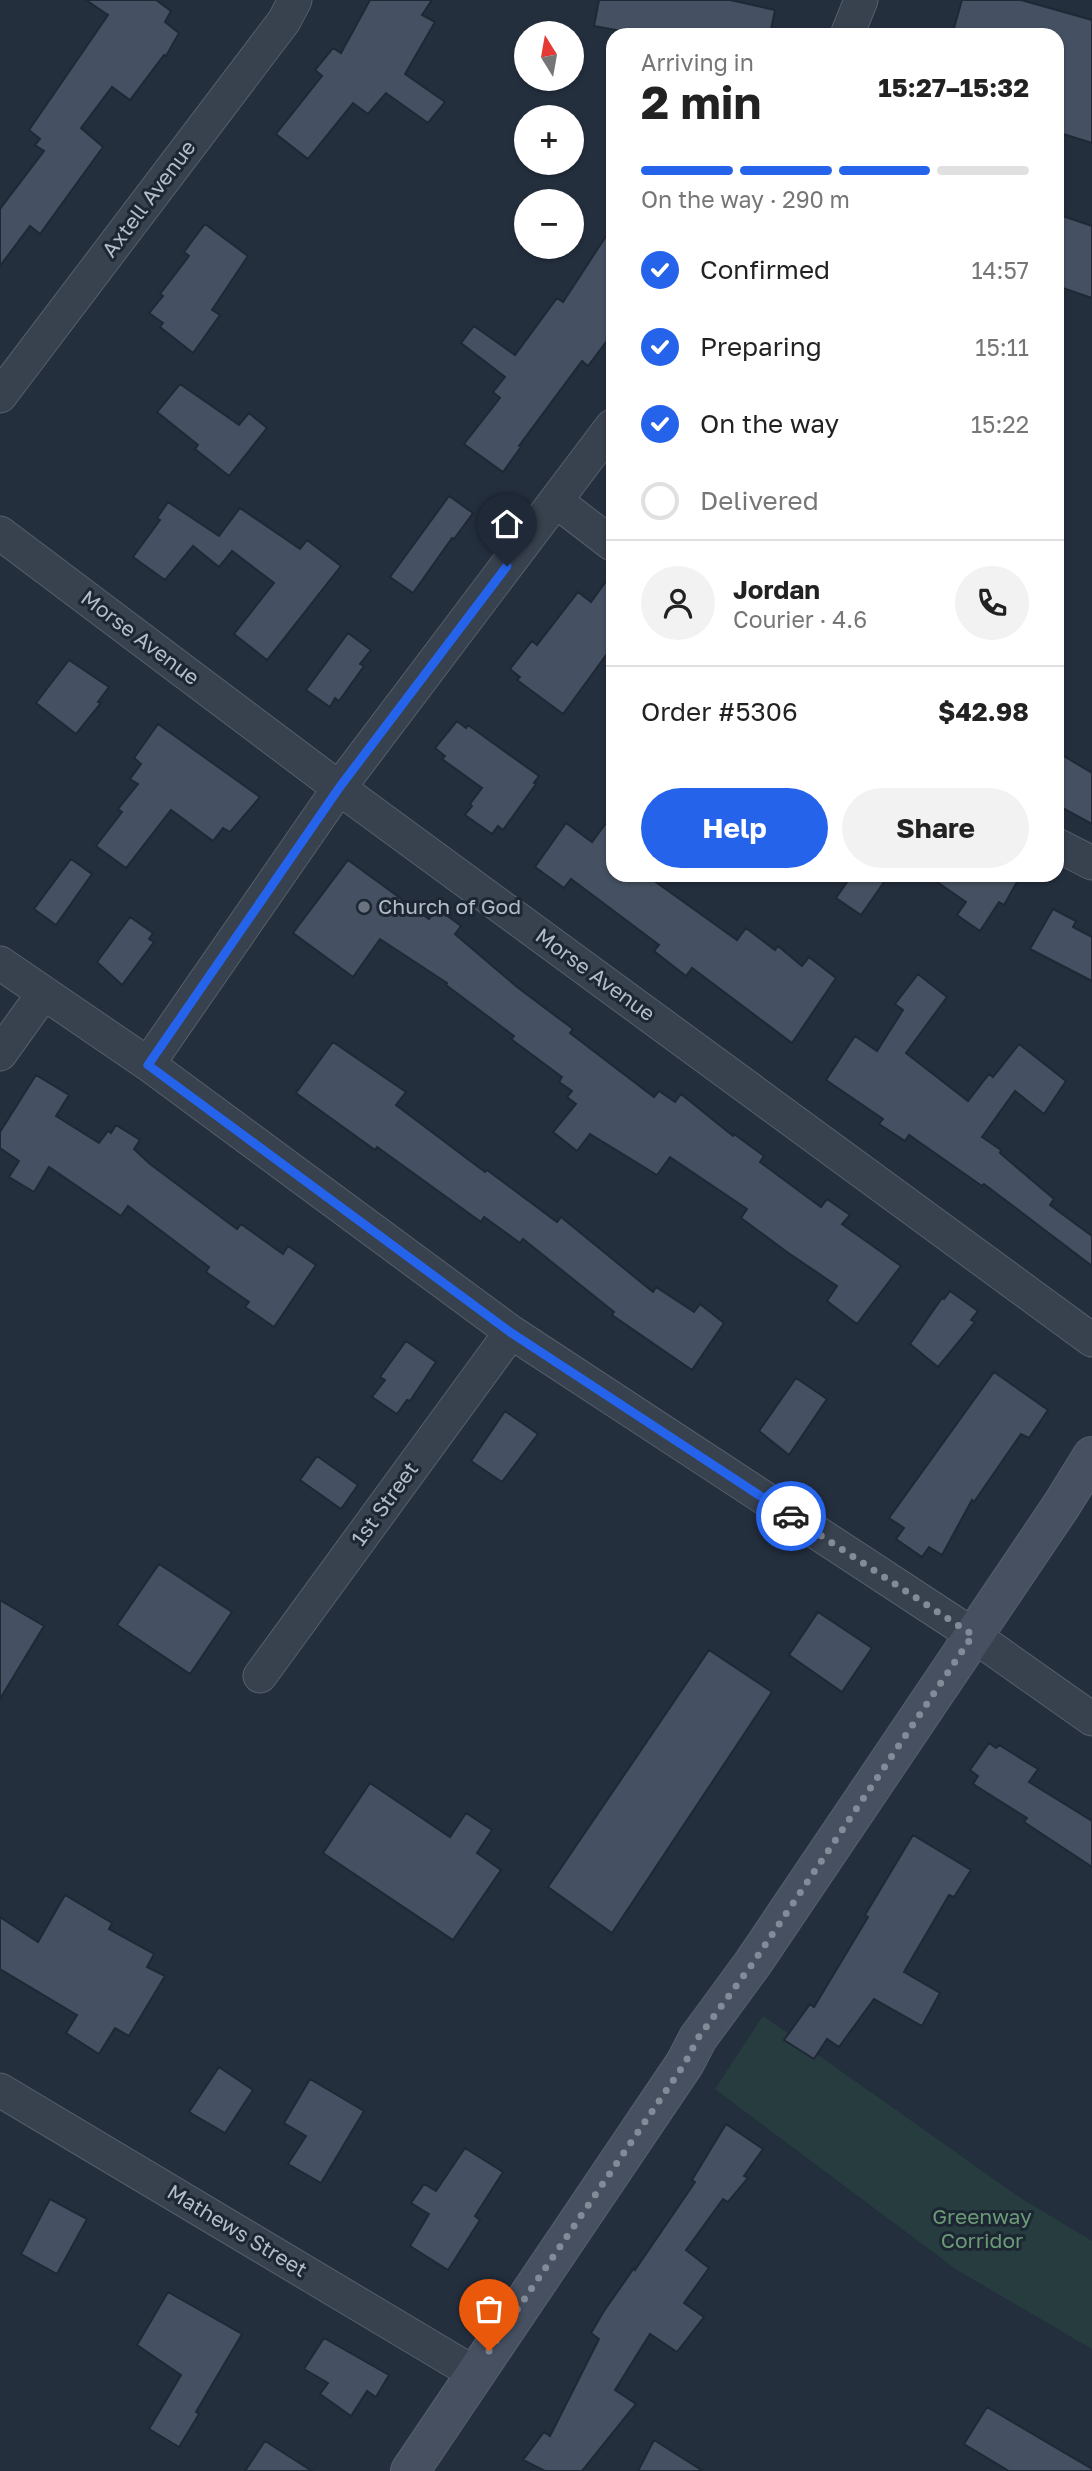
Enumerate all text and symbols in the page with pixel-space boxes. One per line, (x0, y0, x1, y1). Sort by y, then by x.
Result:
north arrow (514, 21, 584, 91)
map controls (514, 21, 584, 259)
text: Arriving in (641, 48, 754, 76)
text: 15:27–15:32 (878, 72, 1029, 103)
text: 2 min (641, 74, 761, 129)
button: + (514, 105, 584, 175)
street label: Axtell Avenue (96, 135, 201, 262)
text: On the way · 290 m (641, 185, 850, 213)
button: − (514, 189, 584, 259)
icon: check (641, 251, 679, 289)
text: Confirmed (700, 254, 830, 285)
text: 14:57 (971, 256, 1029, 284)
icon: check (641, 328, 679, 366)
text: Preparing (700, 331, 822, 362)
text: 15:11 (975, 333, 1029, 361)
icon: check (641, 405, 679, 443)
text: On the way (700, 408, 839, 439)
text: 15:22 (971, 410, 1029, 438)
text: Delivered (700, 485, 819, 516)
pin (477, 494, 537, 566)
icon: home (488, 505, 526, 543)
button: person (641, 566, 715, 640)
button: phone (955, 566, 1029, 640)
text: Jordan (733, 574, 820, 605)
street label: Morse Avenue (76, 584, 205, 690)
text: Courier · 4.6 (733, 605, 867, 633)
text: Order #5306 (641, 696, 798, 727)
text: $42.98 (938, 696, 1029, 727)
button: Help (641, 788, 828, 868)
button: Share (842, 788, 1029, 868)
place label: Church of God (378, 893, 521, 919)
marker: Church of God (356, 899, 372, 915)
street label: Morse Avenue (531, 922, 660, 1026)
street label: 1st Street (345, 1456, 423, 1550)
courier (756, 1481, 826, 1551)
icon: car (772, 1497, 810, 1535)
street label: Mathews Street (163, 2178, 312, 2282)
park label: Greenway Corridor (932, 2203, 1032, 2253)
pin (459, 2279, 519, 2351)
icon: bag (470, 2290, 508, 2328)

